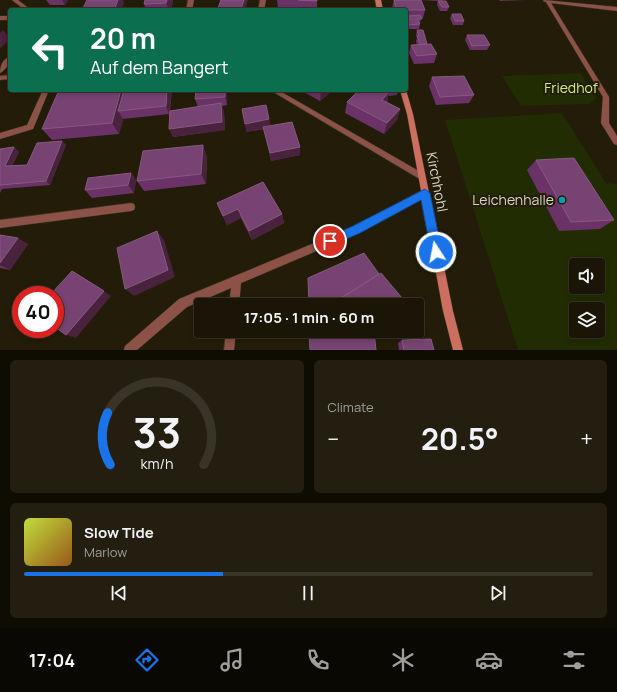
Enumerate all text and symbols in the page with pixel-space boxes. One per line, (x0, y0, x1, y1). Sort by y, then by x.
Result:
text: 20 m (90, 19, 156, 57)
icon: left (24, 24, 76, 76)
text: Auf dem Bangert (90, 55, 228, 79)
park label: Friedhof (544, 78, 598, 97)
street label: Kirchhohl (422, 150, 453, 214)
place label: Leichenhalle (472, 190, 554, 209)
marker: Leichenhalle (557, 195, 567, 205)
pin (313, 224, 347, 258)
icon: arrive (319, 230, 341, 252)
position arrow (415, 231, 457, 273)
map controls (569, 258, 605, 338)
button: sound (569, 258, 605, 294)
speed limit sign: 40 (12, 286, 64, 338)
button: layers (569, 302, 605, 338)
text: 17:05 · 1 min · 60 m (244, 307, 374, 328)
text: Climate (328, 398, 374, 416)
text: 33 (133, 403, 181, 459)
text: 20.5° (421, 418, 499, 459)
text: − (328, 424, 339, 454)
text: + (580, 424, 593, 454)
text: km/h (140, 453, 173, 472)
text: Slow Tide (84, 522, 154, 543)
text: Marlow (84, 543, 127, 561)
icon: previous (108, 582, 130, 604)
icon: pause (297, 582, 319, 604)
icon: next (487, 582, 509, 604)
icon: directions (133, 646, 161, 674)
icon: music (218, 646, 246, 674)
icon: phone (304, 646, 332, 674)
icon: climate (389, 646, 417, 674)
icon: car (475, 646, 503, 674)
icon: filters (560, 646, 588, 674)
text: 17:04 (29, 648, 75, 672)

